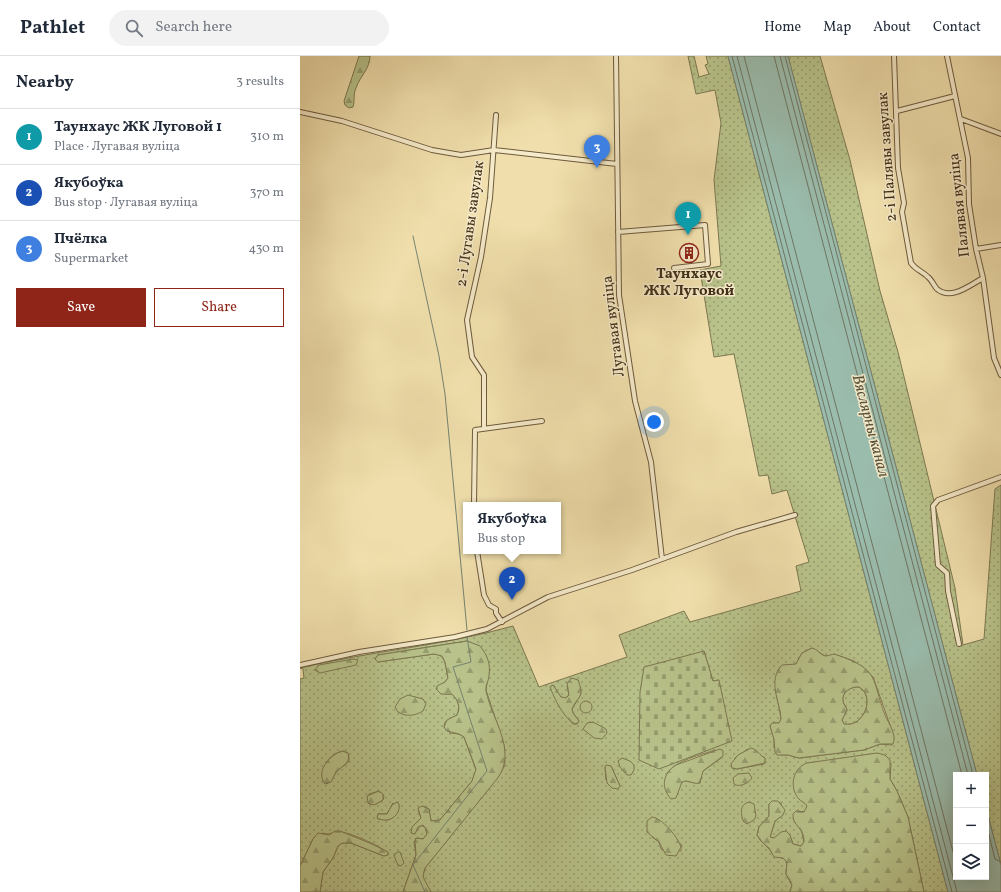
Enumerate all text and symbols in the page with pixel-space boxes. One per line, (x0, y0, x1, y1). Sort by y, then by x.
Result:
search box (109, 10, 389, 46)
text: Pathlet (20, 15, 85, 41)
icon: search (123, 17, 145, 39)
text: Search here (155, 17, 232, 38)
text: Home (764, 18, 801, 37)
text: Map (823, 18, 851, 37)
text: About (873, 18, 911, 37)
text: Contact (933, 18, 981, 37)
text: Nearby (16, 71, 74, 94)
text: 3 results (236, 73, 284, 91)
street label: 2-і Палявы завулак (873, 91, 903, 223)
text: Таунхаус ЖК Луговой 1 (54, 117, 222, 138)
text: 1 (26, 128, 32, 146)
text: 310 m (250, 128, 284, 146)
pin: 3 (584, 135, 610, 168)
text: Place · Лугавая вуліца (54, 138, 180, 156)
street label: Палявая вуліца (944, 152, 976, 258)
street label: 2-і Лугавы завулак (452, 160, 490, 288)
text: Якубоўка (54, 173, 124, 194)
text: 2 (26, 184, 32, 202)
text: 370 m (250, 184, 284, 202)
text: Bus stop · Лугавая вуліца (54, 194, 198, 212)
pin: 1 (675, 202, 701, 235)
text: Пчёлка (54, 229, 108, 250)
text: 3 (26, 240, 32, 258)
text: 430 m (248, 240, 284, 258)
building icon: Таунхаус ЖК Луговой (678, 242, 700, 264)
text: Supermarket (54, 250, 129, 268)
place label: Таунхаус ЖК Луговой (644, 264, 735, 302)
street label: Лугавая вуліца (597, 274, 631, 378)
button: Save (16, 288, 146, 327)
button: Share (154, 288, 284, 327)
water label: Вяслярны канал (846, 372, 894, 480)
your location (644, 412, 664, 432)
popup (463, 502, 561, 554)
text: Якубоўка (477, 509, 547, 530)
text: Bus stop (477, 530, 525, 548)
pin: 2 (499, 567, 525, 600)
map controls (953, 772, 989, 880)
button: + (953, 772, 989, 808)
button: − (953, 808, 989, 844)
button: layers (953, 844, 989, 880)

